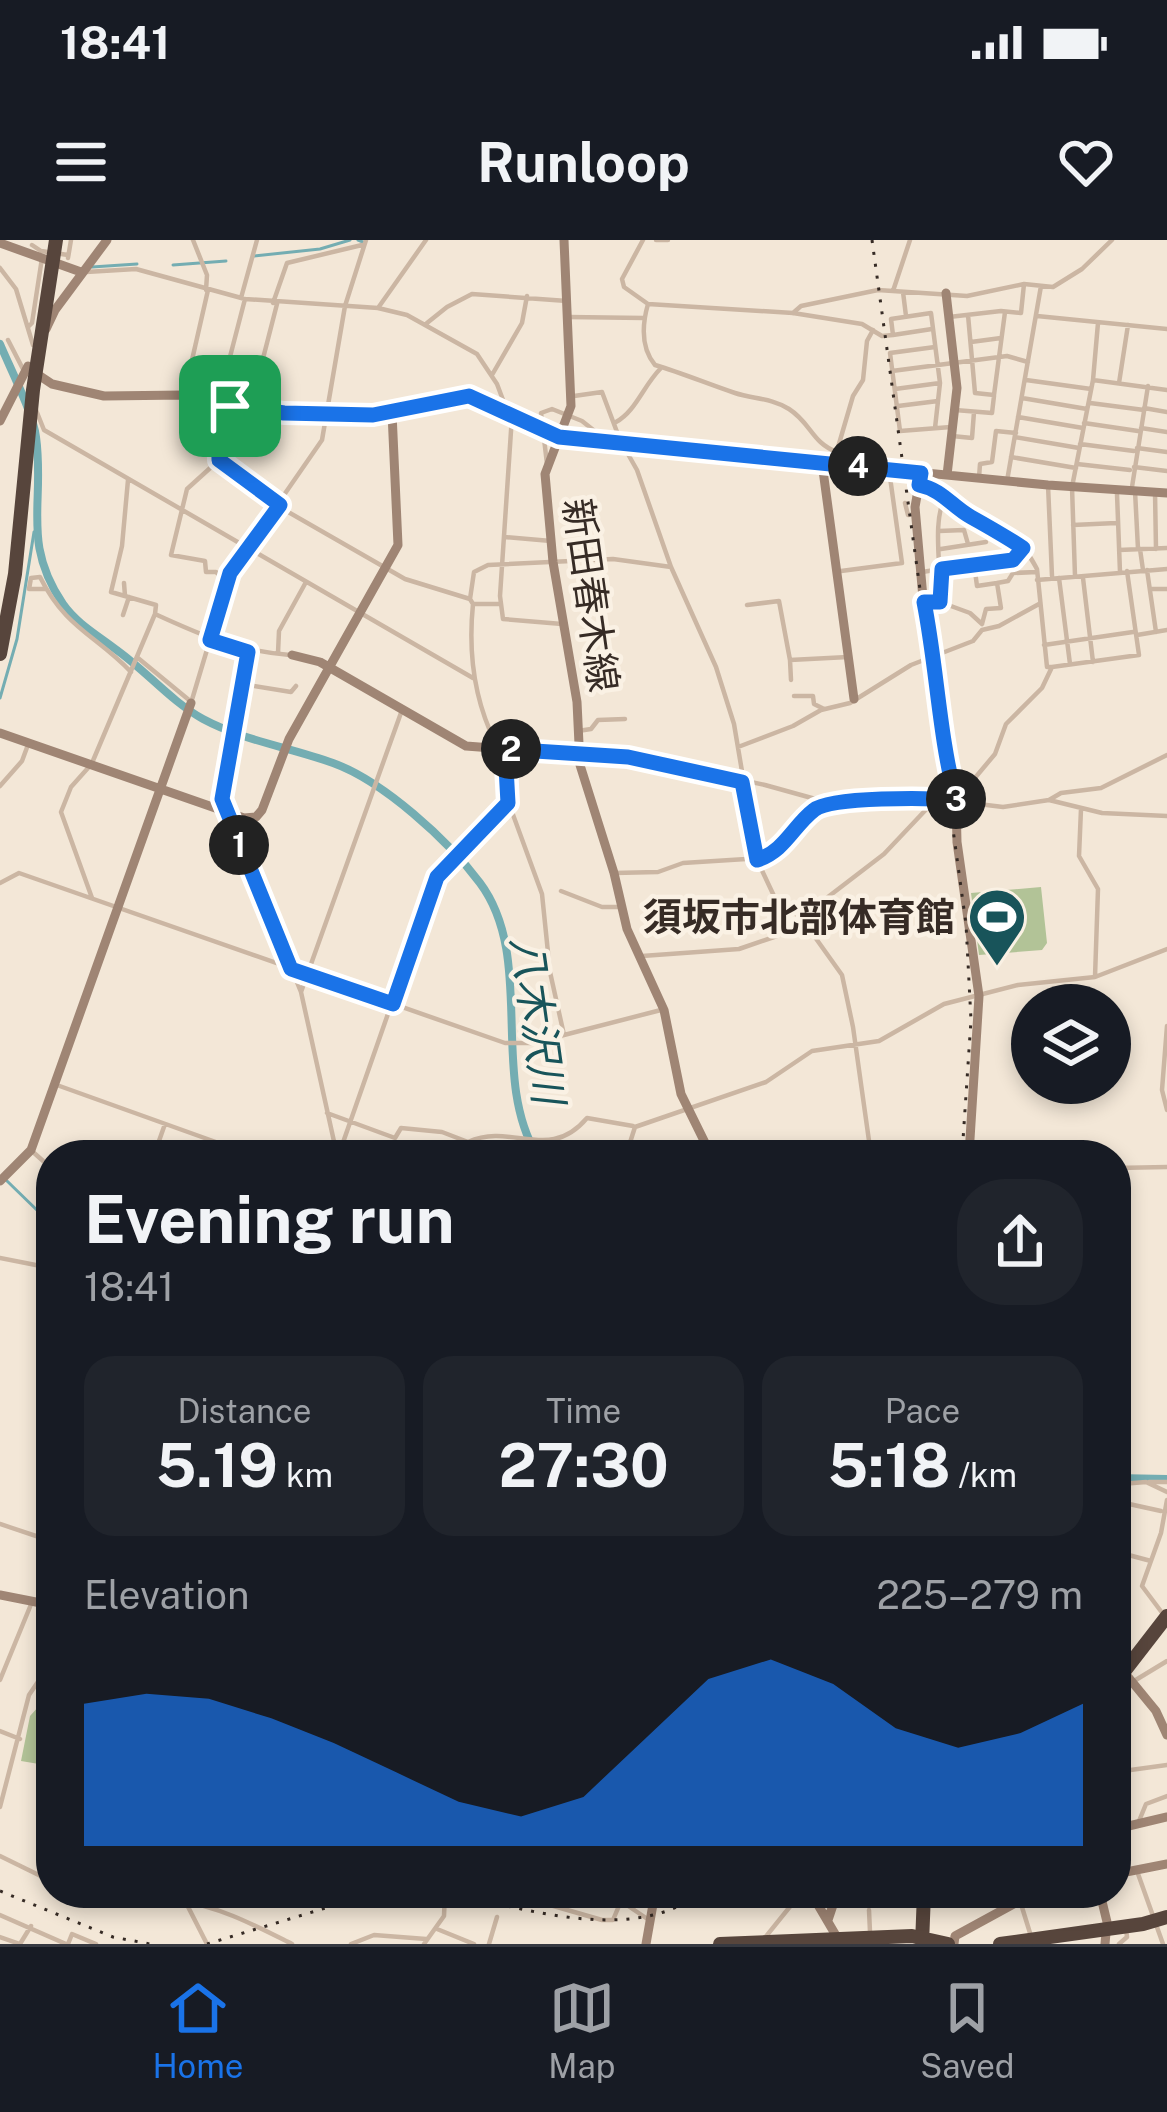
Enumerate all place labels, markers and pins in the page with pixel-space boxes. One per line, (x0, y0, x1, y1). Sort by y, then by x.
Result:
pin (179, 355, 281, 457)
pin: 4 (828, 436, 888, 496)
pin: 2 (481, 719, 541, 779)
pin: 3 (926, 769, 986, 829)
pin: 1 (209, 815, 269, 875)
sports icon: 須坂市北部体育館 (966, 886, 1028, 968)
place label: 須坂市北部体育館 (643, 894, 955, 940)

